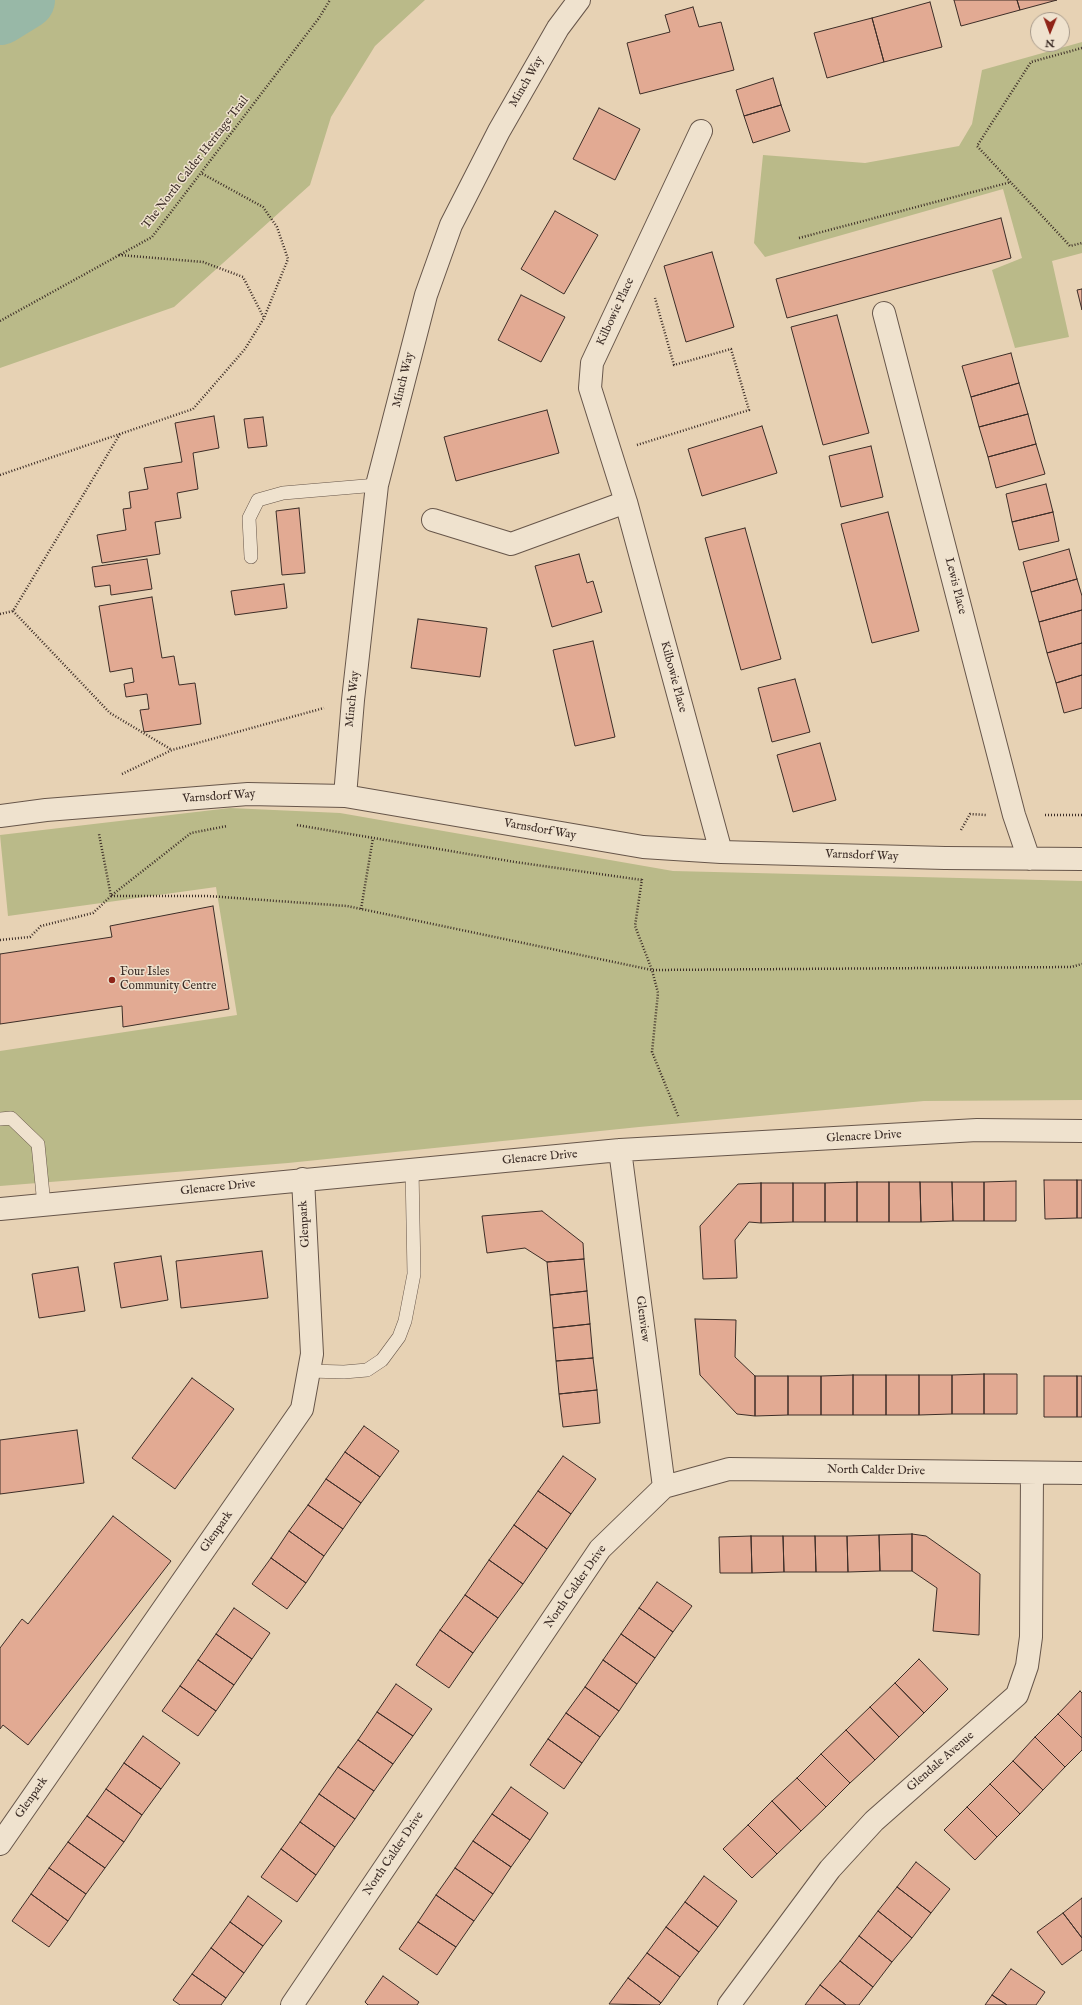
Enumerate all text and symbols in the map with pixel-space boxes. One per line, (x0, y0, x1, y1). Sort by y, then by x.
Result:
north arrow (1030, 12, 1070, 52)
text: N (1045, 36, 1055, 50)
street label: Minch Way (507, 54, 547, 110)
street label: The North Calder Heritage Trail (140, 94, 252, 232)
street label: Kilbowie Place (594, 276, 638, 348)
street label: Minch Way (390, 351, 418, 409)
street label: Lewis Place (941, 556, 969, 616)
street label: Kilbowie Place (657, 640, 689, 714)
street label: Minch Way (343, 670, 363, 728)
street label: Varnsdorf Way (182, 787, 256, 807)
street label: Varnsdorf Way (503, 817, 577, 843)
street label: Varnsdorf Way (825, 848, 899, 864)
place label: Four Isles Community Centre (120, 966, 216, 994)
marker: Four Isles Community Centre (107, 975, 117, 985)
street label: Glenacre Drive (826, 1128, 902, 1146)
street label: Glenacre Drive (502, 1148, 578, 1168)
street label: Glenacre Drive (180, 1177, 256, 1199)
street label: Glenpark (297, 1200, 313, 1248)
street label: Glenview (632, 1295, 652, 1343)
street label: North Calder Drive (827, 1463, 925, 1479)
street label: Glenpark (198, 1509, 236, 1555)
street label: North Calder Drive (542, 1543, 610, 1631)
street label: Glendale Avenue (904, 1729, 978, 1795)
street label: Glenpark (13, 1775, 51, 1821)
street label: North Calder Drive (361, 1809, 427, 1899)

